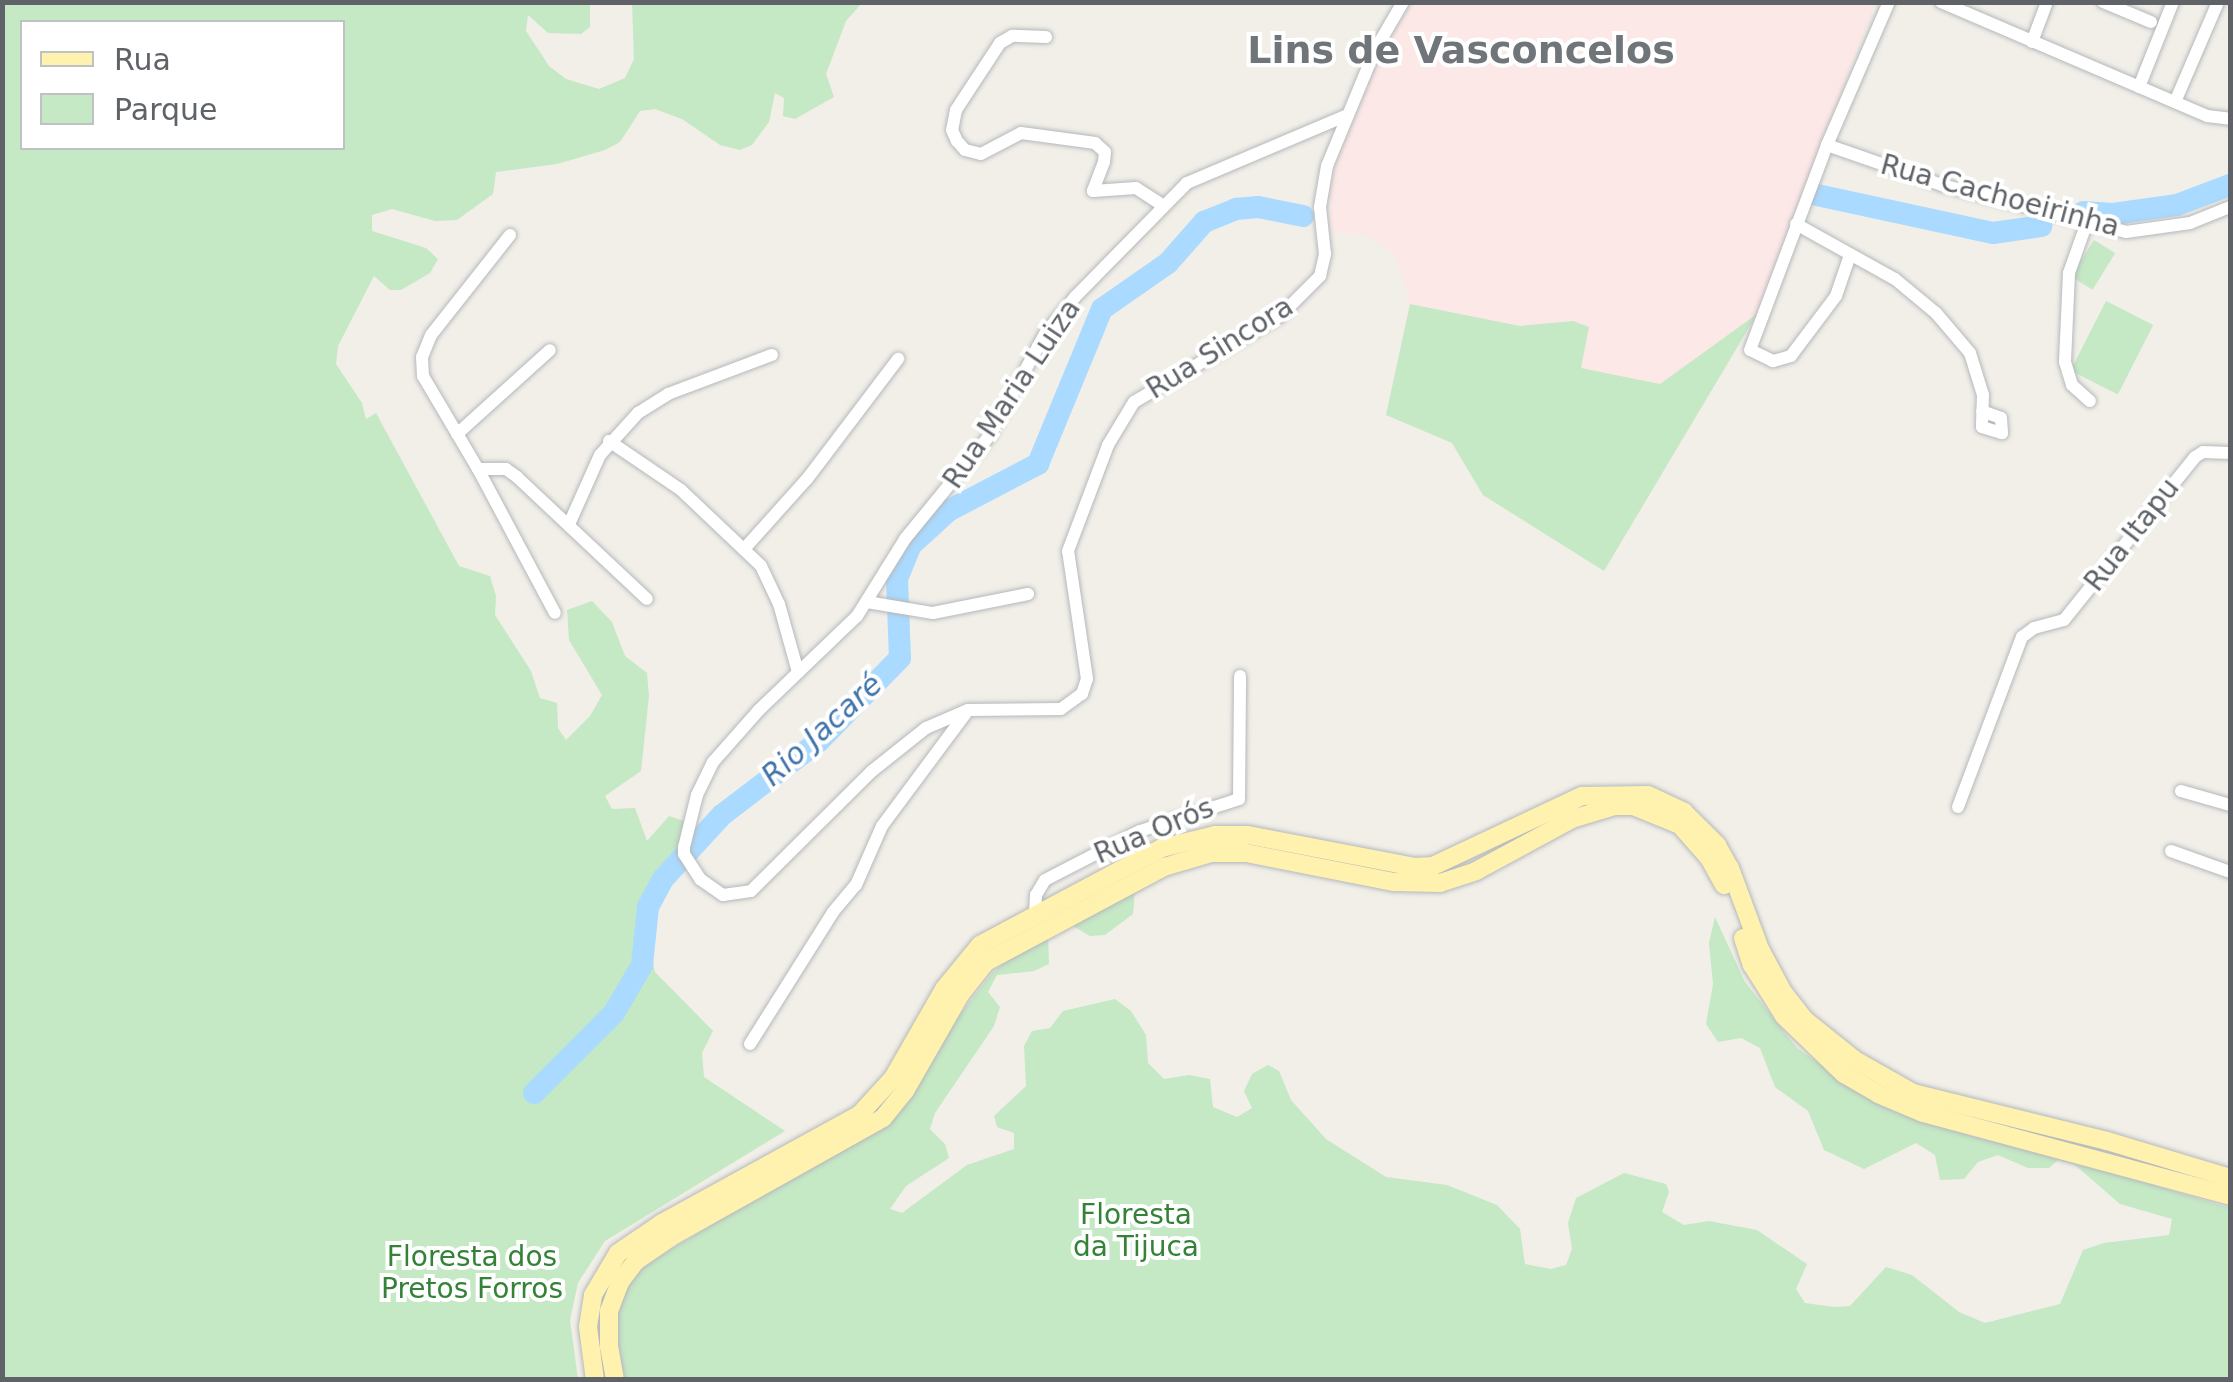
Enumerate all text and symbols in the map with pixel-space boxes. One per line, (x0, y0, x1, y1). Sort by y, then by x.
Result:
legend (20, 20, 345, 150)
district label: Lins de Vasconcelos (1247, 28, 1675, 74)
text: Rua (114, 42, 171, 77)
text: Parque (114, 92, 217, 127)
street label: Rua Cachoeirinha (1877, 148, 2123, 244)
street label: Rua Sincora (1140, 290, 1300, 406)
street label: Rua Maria Luiza (936, 293, 1088, 495)
street label: Rua Itapu (2078, 472, 2186, 598)
water label: Rio Jacaré (754, 666, 890, 794)
street label: Rua Orós (1089, 791, 1219, 871)
park label: Floresta da Tijuca (1073, 1198, 1199, 1264)
park label: Floresta dos Pretos Forros (381, 1240, 563, 1306)

